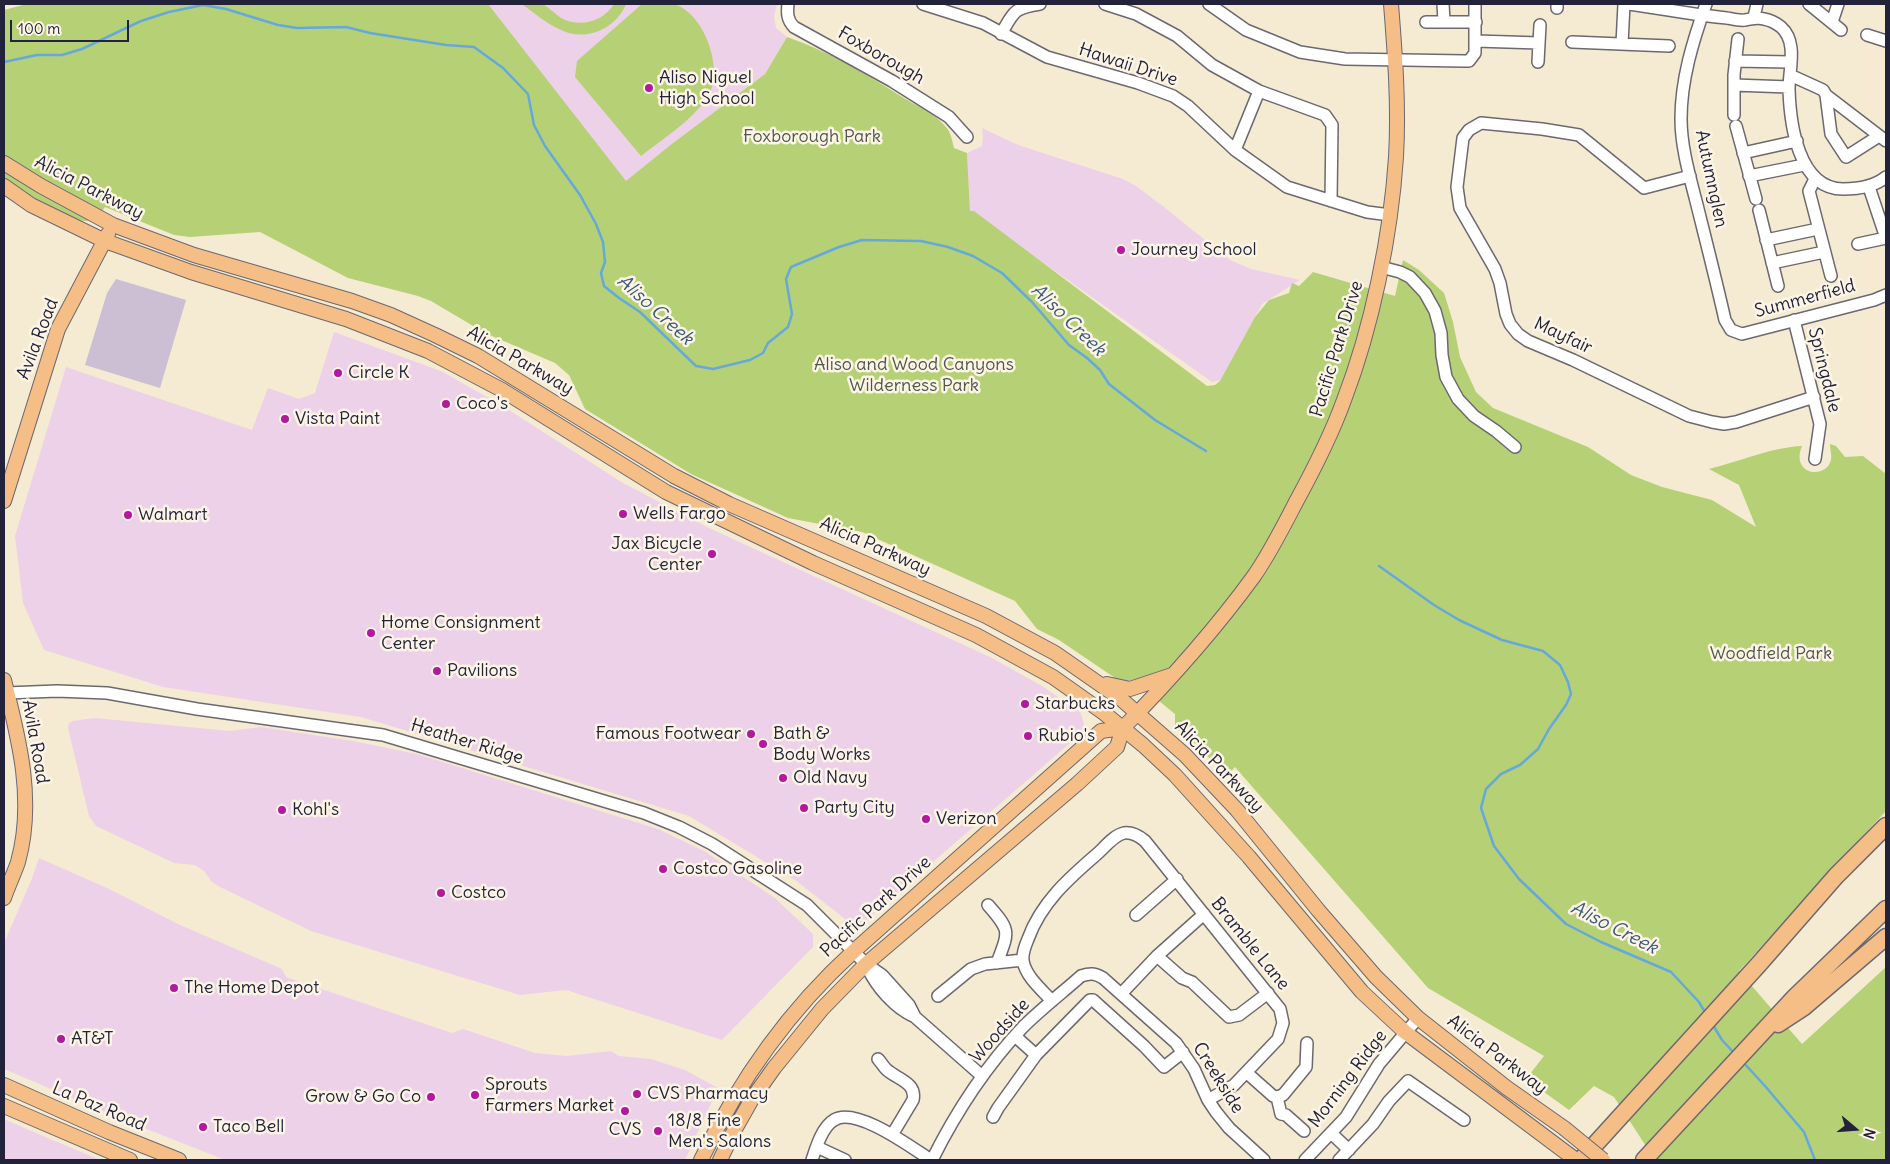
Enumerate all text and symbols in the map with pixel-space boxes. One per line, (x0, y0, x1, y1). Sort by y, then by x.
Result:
scale bar (12, 10, 131, 42)
text: 100 m (18, 19, 60, 38)
street label: Foxborough (834, 23, 928, 89)
street label: Hawaii Drive (1076, 39, 1180, 91)
place label: Aliso Niguel High School (659, 67, 754, 110)
marker: Aliso Niguel High School (643, 82, 655, 94)
park label: Foxborough Park (743, 126, 881, 148)
street label: Autumnglen (1690, 128, 1732, 230)
street label: Alicia Parkway (31, 151, 147, 225)
place label: Journey School (1131, 239, 1257, 261)
marker: Journey School (1115, 244, 1127, 256)
water label: Aliso Creek (612, 270, 698, 350)
street label: Summerfield (1752, 275, 1858, 323)
street label: Pacific Park Drive (1306, 278, 1368, 420)
water label: Aliso Creek (1026, 279, 1110, 361)
street label: Avila Road (13, 295, 63, 383)
street label: Mayfair (1530, 313, 1596, 359)
street label: Alicia Parkway (463, 322, 577, 400)
street label: Springdale (1803, 325, 1845, 415)
park label: Aliso and Wood Canyons Wilderness Park (814, 354, 1014, 396)
place label: Circle K (348, 362, 409, 384)
marker: Circle K (332, 367, 344, 379)
place label: Coco's (456, 393, 508, 415)
marker: Coco's (440, 398, 452, 410)
place label: Vista Paint (295, 408, 380, 430)
marker: Vista Paint (279, 413, 291, 425)
place label: Wells Fargo (633, 503, 726, 525)
place label: Walmart (138, 504, 208, 526)
marker: Wells Fargo (617, 508, 629, 520)
marker: Walmart (122, 509, 134, 521)
street label: Alicia Parkway (816, 513, 934, 581)
place label: Jax Bicycle Center (611, 533, 702, 576)
marker: Jax Bicycle Center (706, 548, 718, 560)
place label: Home Consignment Center (381, 612, 541, 654)
marker: Home Consignment Center (365, 627, 377, 639)
park label: Woodfield Park (1710, 643, 1832, 665)
place label: Pavilions (447, 660, 517, 682)
marker: Pavilions (431, 665, 443, 677)
place label: Starbucks (1035, 693, 1115, 715)
street label: Avila Road (17, 698, 53, 786)
marker: Starbucks (1019, 698, 1031, 710)
street label: Heather Ridge (408, 715, 526, 769)
street label: Alicia Parkway (1170, 717, 1268, 817)
place label: Famous Footwear (595, 723, 741, 745)
place label: Bath & Body Works (773, 723, 871, 766)
place label: Rubio's (1038, 725, 1095, 747)
marker: Famous Footwear (745, 728, 757, 740)
marker: Rubio's (1022, 730, 1034, 742)
marker: Bath & Body Works (757, 738, 769, 750)
place label: Old Navy (793, 767, 867, 789)
marker: Old Navy (777, 772, 789, 784)
place label: Party City (814, 797, 895, 819)
place label: Kohl's (292, 799, 339, 821)
marker: Party City (798, 802, 810, 814)
marker: Kohl's (276, 804, 288, 816)
place label: Verizon (936, 808, 997, 830)
marker: Verizon (920, 813, 932, 825)
street label: Pacific Park Drive (816, 852, 936, 962)
place label: Costco Gasoline (673, 858, 802, 880)
marker: Costco Gasoline (657, 863, 669, 875)
place label: Costco (451, 882, 506, 904)
marker: Costco (435, 887, 447, 899)
street label: Bramble Lane (1206, 893, 1294, 995)
water label: Aliso Creek (1567, 896, 1661, 960)
place label: The Home Depot (184, 977, 319, 999)
marker: The Home Depot (168, 982, 180, 994)
street label: Woodside (966, 994, 1034, 1068)
street label: Alicia Parkway (1443, 1011, 1551, 1099)
street label: Morning Ridge (1304, 1026, 1392, 1132)
place label: AT&T (71, 1028, 114, 1050)
marker: AT&T (55, 1033, 67, 1045)
street label: Creekside (1188, 1039, 1248, 1117)
place label: Sprouts Farmers Market (485, 1074, 614, 1116)
street label: La Paz Road (49, 1078, 149, 1136)
place label: CVS Pharmacy (647, 1083, 769, 1105)
place label: Grow & Go Co (305, 1086, 421, 1108)
marker: CVS Pharmacy (631, 1088, 643, 1100)
marker: Sprouts Farmers Market (469, 1089, 481, 1101)
marker: Grow & Go Co (425, 1091, 437, 1103)
north arrow (1830, 1104, 1880, 1154)
marker: CVS (619, 1105, 631, 1117)
place label: 18/8 Fine Men's Salons (668, 1110, 771, 1152)
place label: Taco Bell (213, 1116, 284, 1138)
place label: CVS (608, 1119, 642, 1141)
marker: Taco Bell (197, 1121, 209, 1133)
marker: 18/8 Fine Men's Salons (652, 1125, 664, 1137)
text: N (1859, 1126, 1879, 1141)

